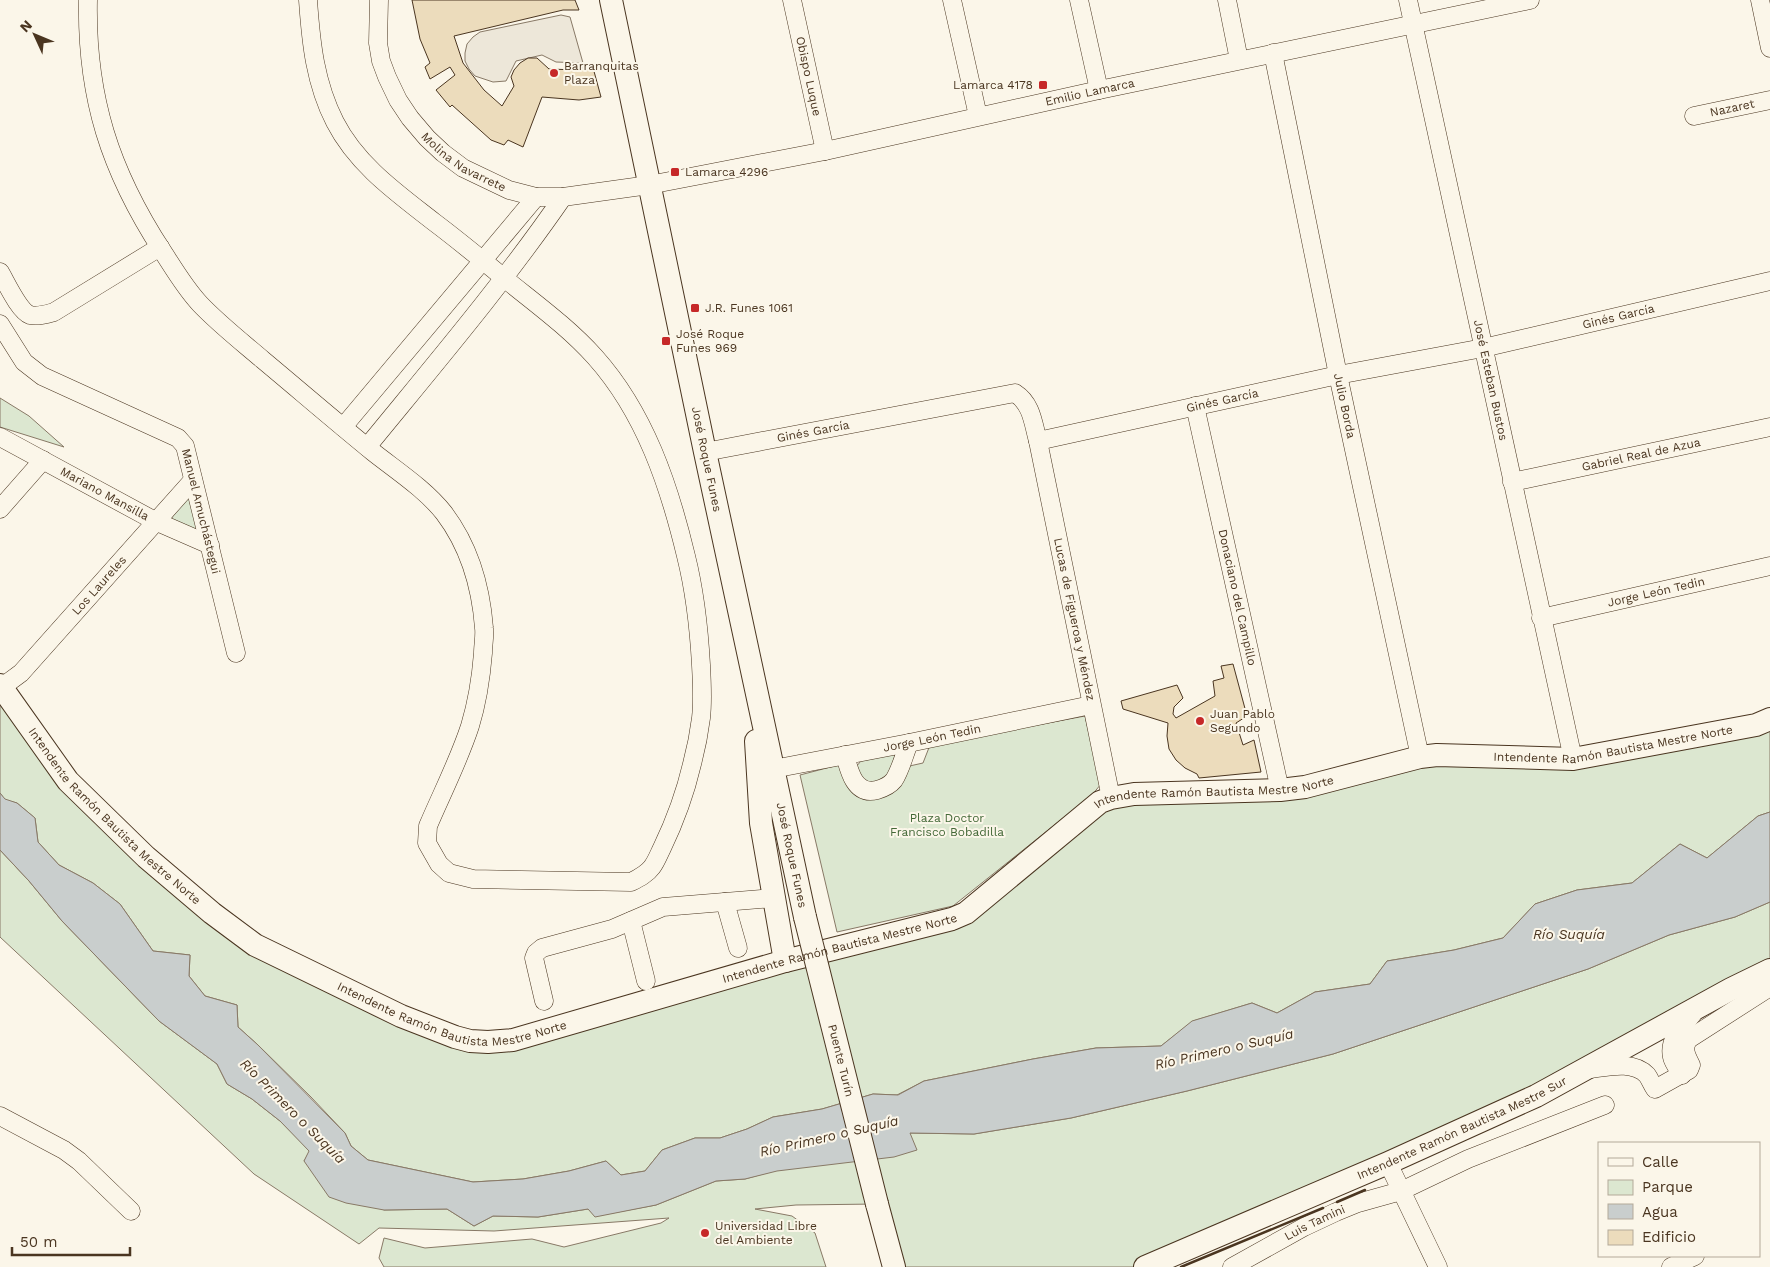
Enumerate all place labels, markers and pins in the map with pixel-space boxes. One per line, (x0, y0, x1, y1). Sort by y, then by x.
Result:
place label: Barranquitas Plaza (564, 59, 639, 87)
marker: Barranquitas Plaza (548, 67, 560, 79)
place label: Lamarca 4178 (953, 78, 1033, 92)
marker: Lamarca 4178 (1037, 79, 1049, 91)
place label: Lamarca 4296 (685, 165, 768, 179)
marker: Lamarca 4296 (669, 166, 681, 178)
place label: J.R. Funes 1061 (705, 301, 793, 315)
marker: J.R. Funes 1061 (689, 302, 701, 314)
place label: José Roque Funes 969 (676, 327, 744, 355)
marker: José Roque Funes 969 (660, 335, 672, 347)
place label: Juan Pablo Segundo (1210, 707, 1275, 735)
marker: Juan Pablo Segundo (1194, 715, 1206, 727)
place label: Universidad Libre del Ambiente (715, 1219, 817, 1247)
marker: Universidad Libre del Ambiente (699, 1227, 711, 1239)

